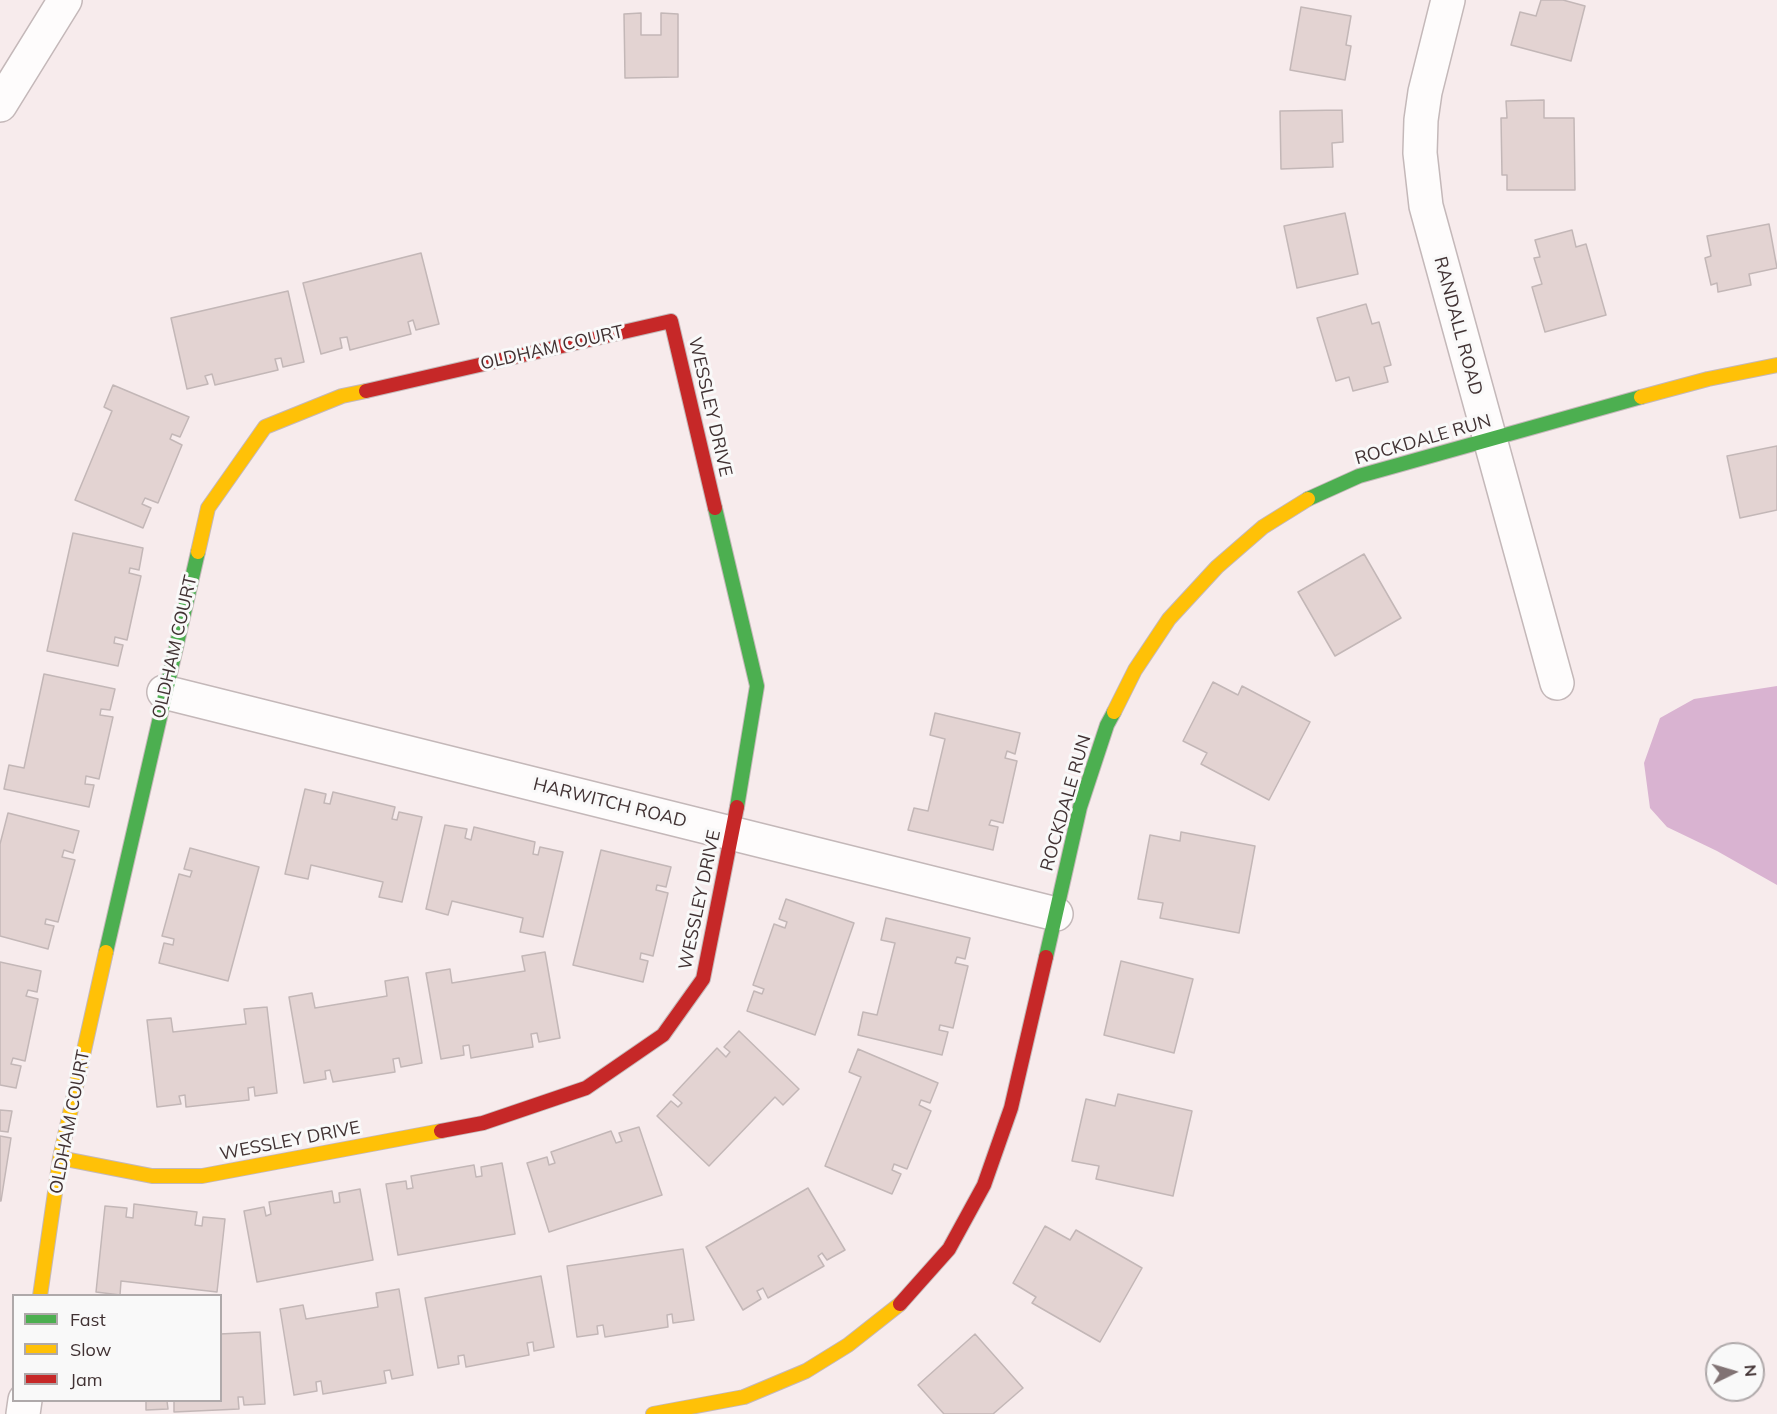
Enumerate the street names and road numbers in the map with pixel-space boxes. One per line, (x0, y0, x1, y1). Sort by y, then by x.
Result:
street label: RANDALL ROAD (1429, 254, 1487, 398)
street label: OLDHAM COURT (478, 321, 626, 375)
street label: WESSLEY DRIVE (683, 335, 737, 479)
street label: ROCKDALE RUN (1352, 410, 1494, 470)
street label: OLDHAM COURT (148, 573, 202, 721)
street label: ROCKDALE RUN (1036, 732, 1096, 874)
street label: HARWITCH ROAD (531, 773, 689, 833)
street label: WESSLEY DRIVE (675, 828, 725, 972)
street label: OLDHAM COURT (45, 1048, 95, 1196)
street label: WESSLEY DRIVE (218, 1117, 362, 1165)

